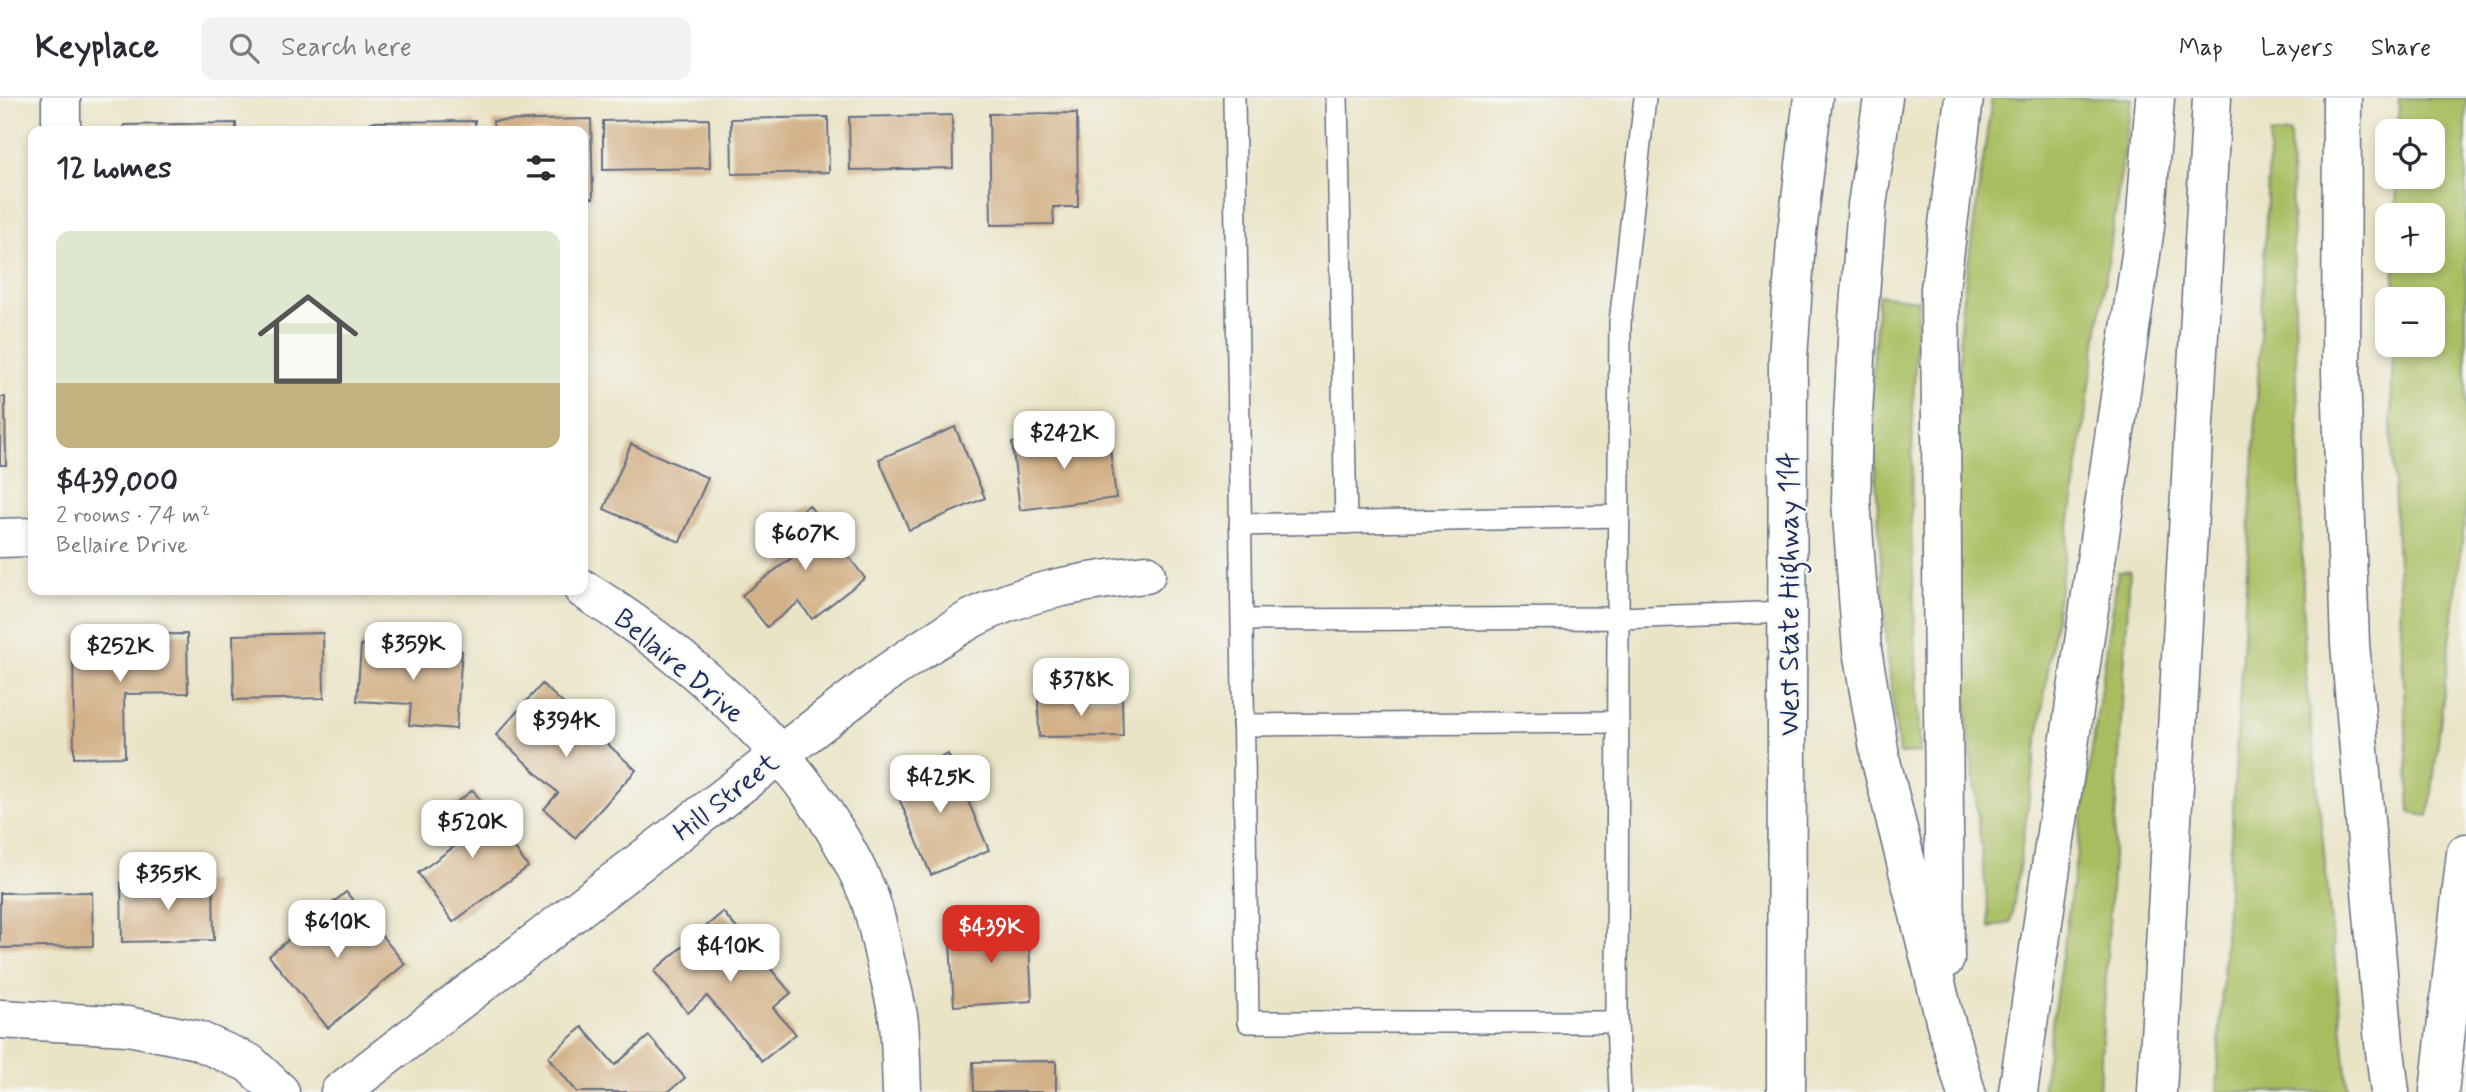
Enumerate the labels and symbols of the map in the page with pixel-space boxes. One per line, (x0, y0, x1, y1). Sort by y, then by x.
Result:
pin: $242K (1015, 412, 1113, 471)
street label: West State Highway 114 (1772, 452, 1812, 736)
pin: $607K (756, 512, 854, 572)
street label: Bellaire Drive (605, 601, 752, 733)
pin: $359K (364, 622, 462, 682)
pin: $252K (71, 624, 169, 684)
pin: $378K (1032, 658, 1130, 718)
pin: $394K (517, 700, 615, 759)
street label: Hill Street (666, 745, 788, 851)
pin: $425K (891, 756, 989, 815)
pin: $520K (423, 800, 521, 860)
pin: $355K (119, 852, 217, 912)
pin: $610K (288, 900, 386, 960)
pin: $439K (942, 906, 1040, 965)
pin: $410K (681, 924, 779, 984)

